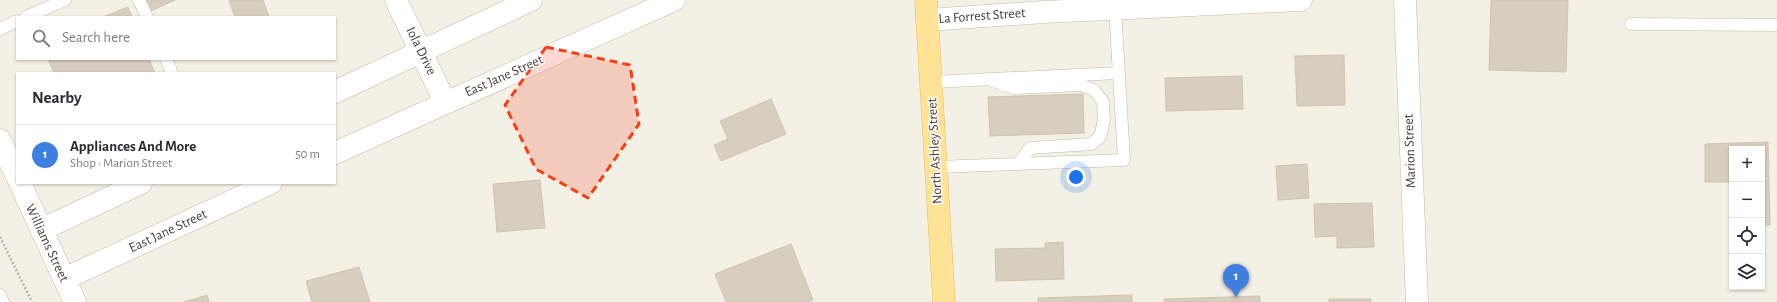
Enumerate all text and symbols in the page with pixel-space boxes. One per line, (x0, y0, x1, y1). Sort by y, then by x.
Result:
street label: La Forrest Street (938, 6, 1027, 26)
search box (16, 16, 336, 60)
street label: Iola Drive (403, 25, 439, 77)
icon: search (30, 27, 52, 49)
text: Search here (62, 30, 130, 45)
street label: East Jane Street (463, 52, 546, 100)
text: Nearby (32, 89, 82, 106)
street label: North Ashley Street (925, 97, 945, 204)
street label: Marion Street (1402, 113, 1418, 188)
text: Appliances And More (70, 139, 196, 154)
map controls (1729, 146, 1765, 290)
button: + (1729, 146, 1765, 182)
text: 1 (43, 148, 47, 161)
text: 50 m (295, 148, 320, 161)
text: Shop · Marion Street (70, 157, 172, 170)
your location (1066, 167, 1086, 187)
button: − (1729, 182, 1765, 218)
street label: Williams Street (23, 202, 71, 285)
street label: East Jane Street (127, 207, 210, 255)
button: locate (1729, 218, 1765, 254)
button: layers (1729, 254, 1765, 290)
pin: 1 (1223, 264, 1249, 297)

